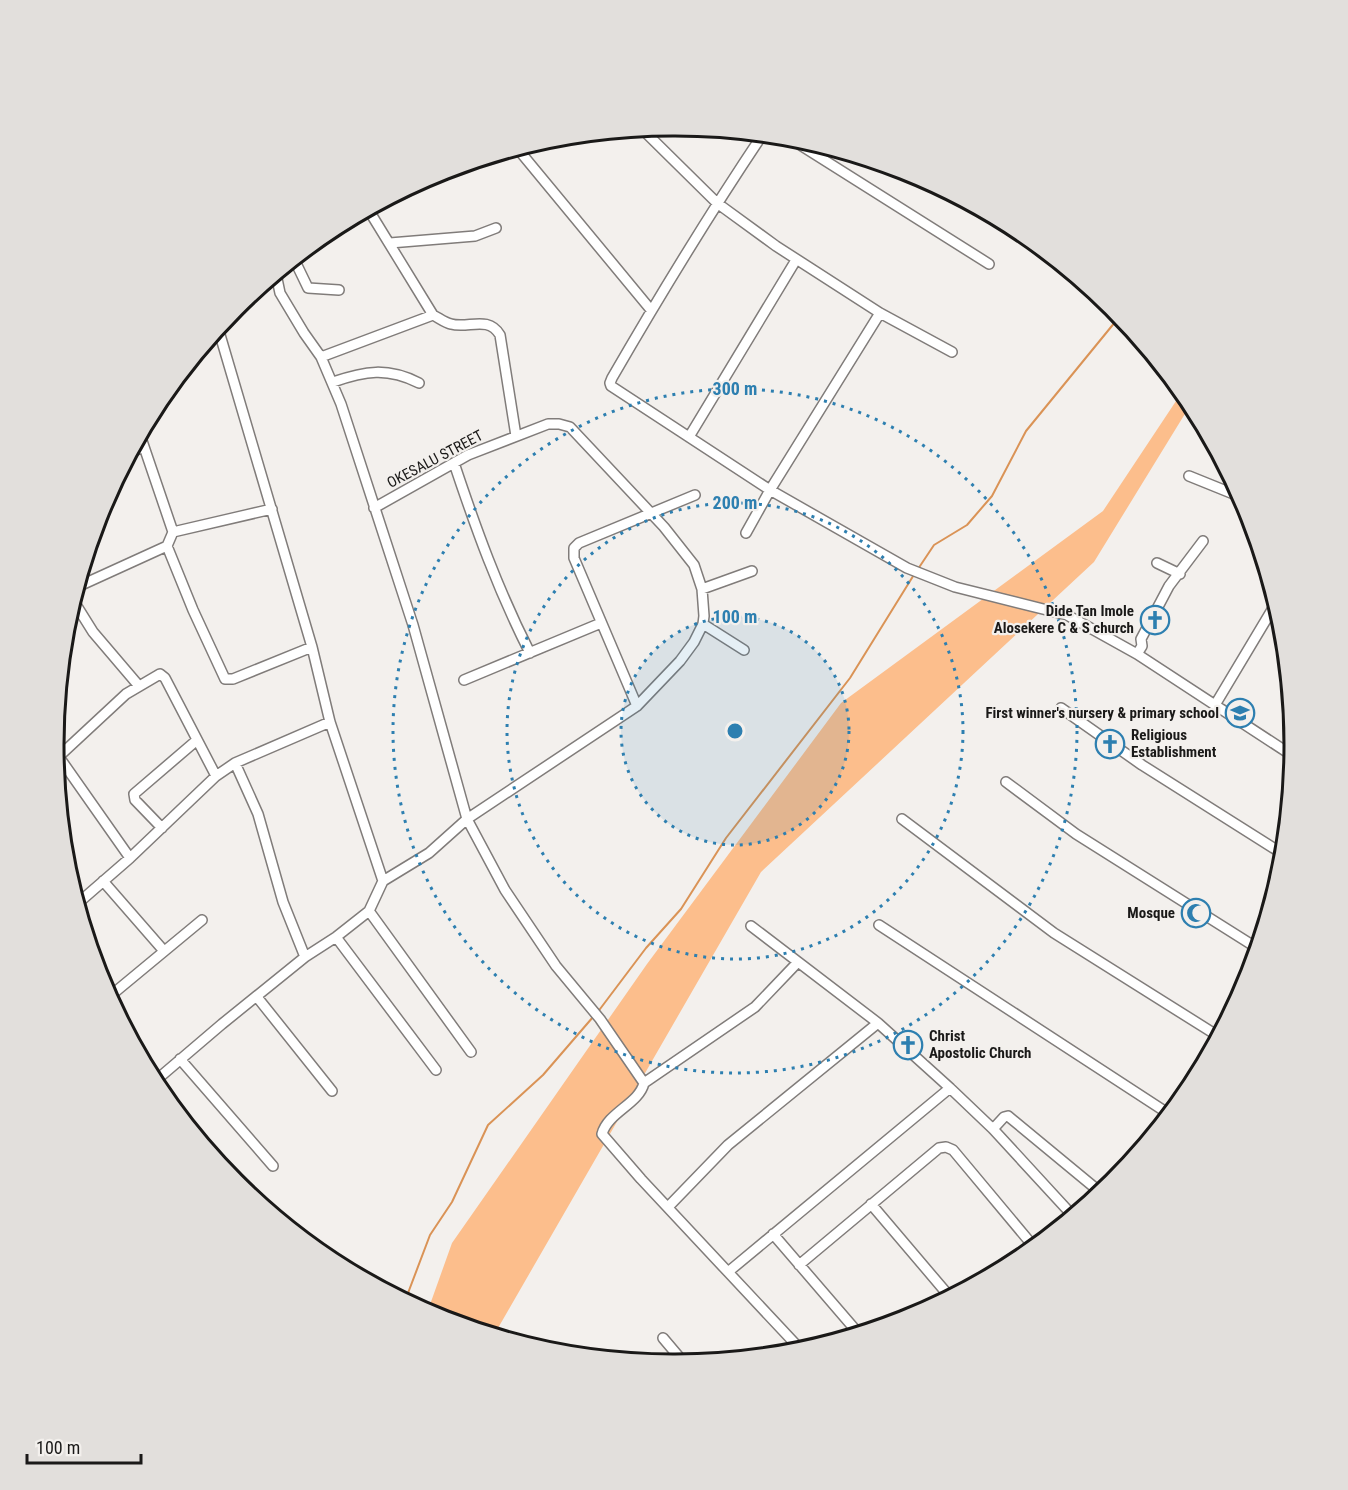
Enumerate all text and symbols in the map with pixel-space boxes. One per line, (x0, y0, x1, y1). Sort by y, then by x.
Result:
text: 300 m (713, 378, 757, 399)
street label: OKESALU STREET (384, 426, 486, 492)
text: 200 m (713, 492, 757, 513)
place label: Dide Tan Imole Alosekere C & S church (994, 602, 1134, 637)
church icon: Dide Tan Imole Alosekere C & S church (1139, 604, 1171, 636)
text: 100 m (713, 606, 757, 627)
school or university icon: First winner's nursery & primary school (1224, 697, 1256, 729)
place label: First winner's nursery & primary school (985, 704, 1219, 722)
centre of rings (725, 721, 745, 741)
place label: Religious Establishment (1131, 726, 1217, 761)
church icon: Religious Establishment (1094, 728, 1126, 760)
mosque icon: Mosque (1180, 897, 1212, 929)
place label: Mosque (1127, 904, 1175, 922)
place label: Christ Apostolic Church (929, 1027, 1032, 1062)
church icon: Christ Apostolic Church (892, 1029, 924, 1061)
scale bar (27, 1427, 141, 1465)
text: 100 m (36, 1437, 80, 1458)

